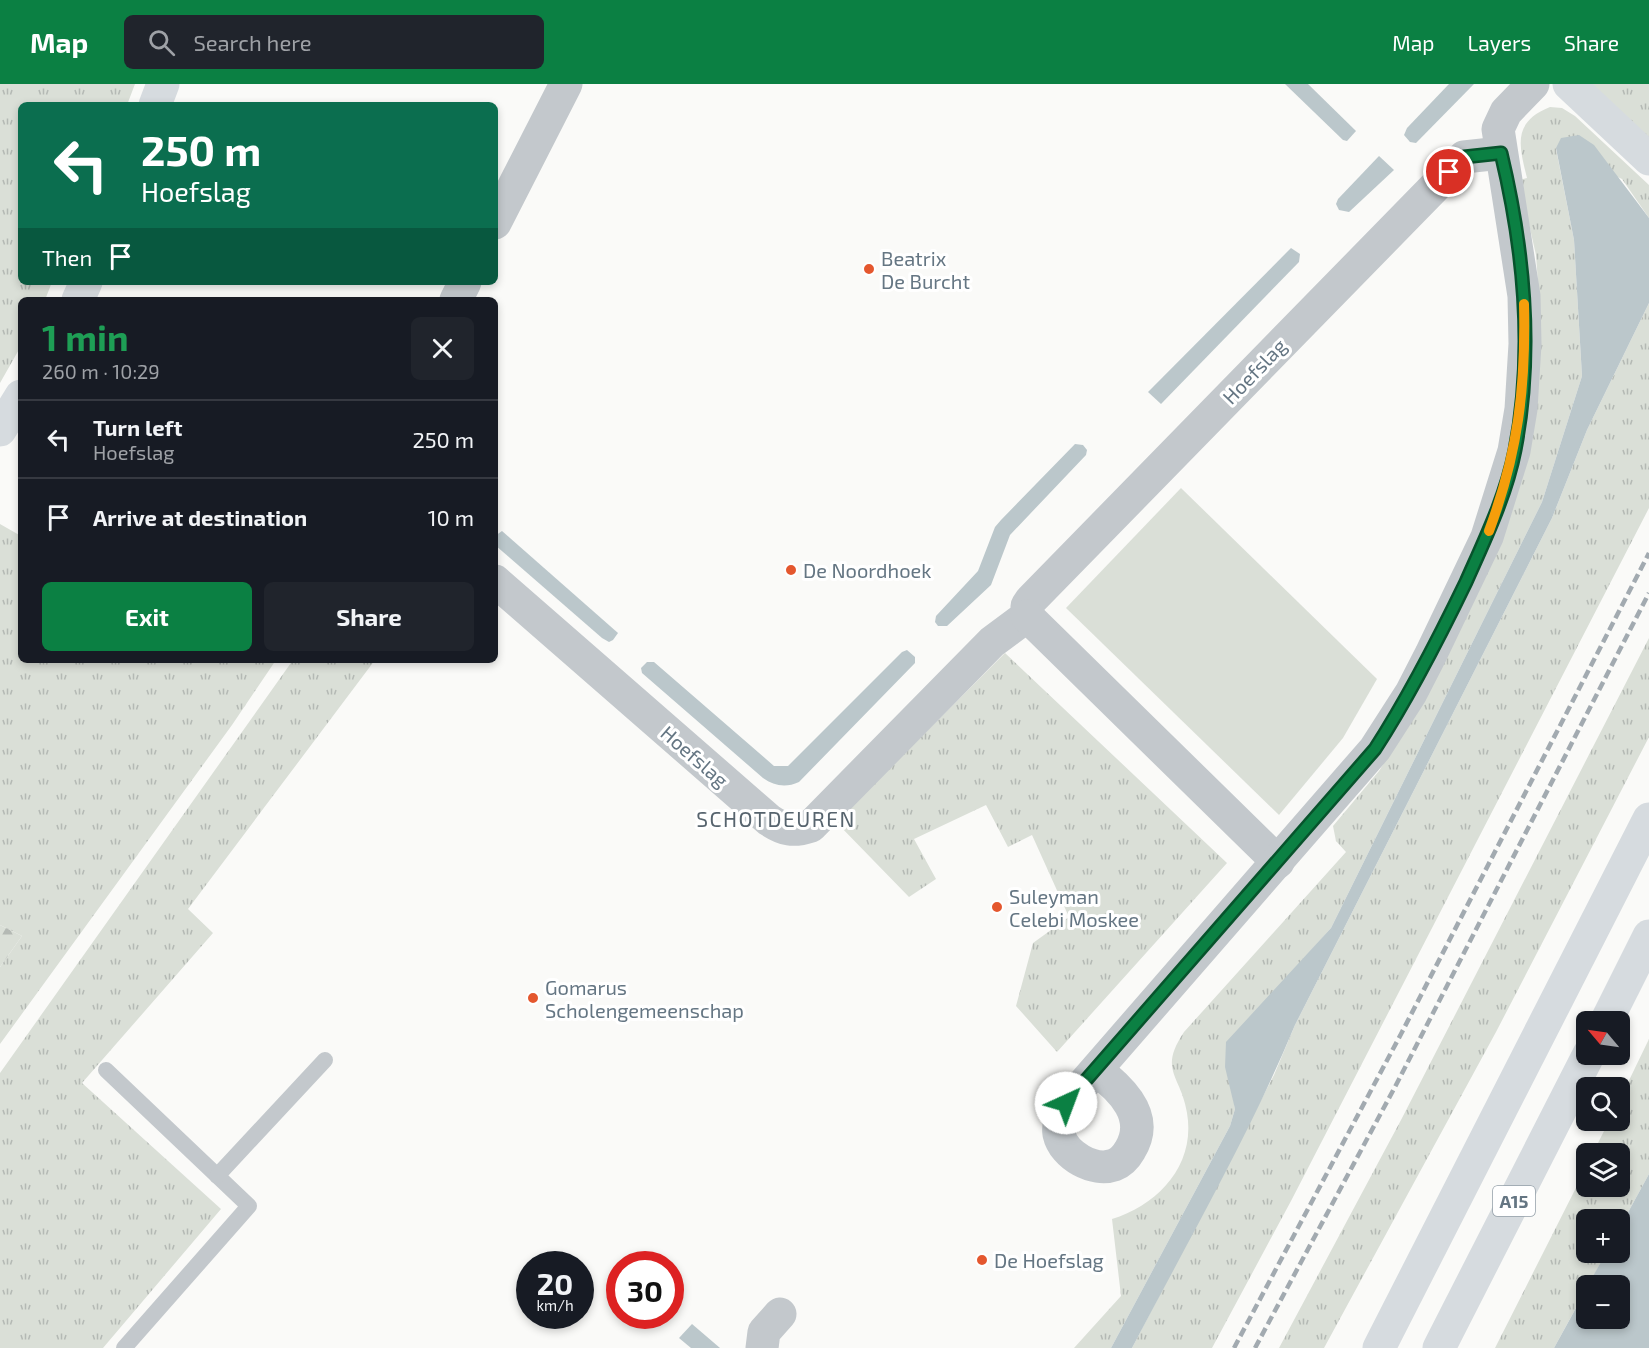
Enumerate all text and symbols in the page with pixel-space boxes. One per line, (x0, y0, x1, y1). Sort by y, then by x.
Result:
search box (124, 15, 544, 69)
text: Map (30, 25, 88, 59)
icon: search (145, 26, 178, 59)
text: Search here (193, 29, 312, 55)
text: Map (1392, 30, 1434, 55)
text: Layers (1467, 30, 1531, 55)
text: Share (1564, 30, 1619, 55)
text: 250 m (141, 124, 261, 174)
icon: left (42, 126, 120, 204)
pin (1423, 146, 1474, 197)
icon: arrive (1432, 155, 1465, 188)
text: Hoefslag (141, 175, 251, 207)
icon: arrive (104, 240, 137, 273)
text: Then (42, 244, 92, 270)
place label: Beatrix De Burcht (881, 246, 970, 293)
marker: Beatrix De Burcht (862, 262, 876, 276)
text: 1 min (42, 315, 129, 358)
button: close (411, 317, 474, 380)
street label: Hoefslag (1217, 333, 1291, 409)
text: 260 m · 10:29 (42, 359, 160, 383)
text: Turn left (93, 414, 182, 440)
icon: left (42, 423, 75, 456)
text: 250 m (412, 426, 474, 452)
text: Hoefslag (93, 440, 174, 464)
icon: arrive (42, 501, 75, 534)
text: Arrive at destination (93, 504, 307, 530)
text: 10 m (428, 504, 474, 530)
place label: De Noordhoek (803, 558, 931, 582)
marker: De Noordhoek (784, 563, 798, 577)
button: Exit (42, 582, 252, 651)
button: Share (264, 582, 474, 651)
street label: Hoefslag (656, 720, 734, 792)
district label: SCHOTDEUREN (696, 806, 856, 831)
place label: Suleyman Celebi Moskee (1009, 884, 1139, 931)
marker: Suleyman Celebi Moskee (990, 900, 1004, 914)
place label: Gomarus Scholengemeenschap (545, 975, 744, 1022)
marker: Gomarus Scholengemeenschap (526, 991, 540, 1005)
north arrow (1576, 1011, 1630, 1065)
map controls (1576, 1011, 1630, 1329)
position arrow (1034, 1071, 1098, 1135)
button: search (1576, 1077, 1630, 1131)
button: layers (1576, 1143, 1630, 1197)
road number: A15 (1493, 1186, 1535, 1216)
button: + (1576, 1209, 1630, 1263)
place label: De Hoefslag (994, 1248, 1104, 1272)
speed limit sign: 30 (606, 1251, 684, 1329)
marker: De Hoefslag (975, 1253, 989, 1267)
text: 20 (537, 1265, 573, 1301)
button: − (1576, 1275, 1630, 1329)
text: km/h (536, 1296, 574, 1314)

